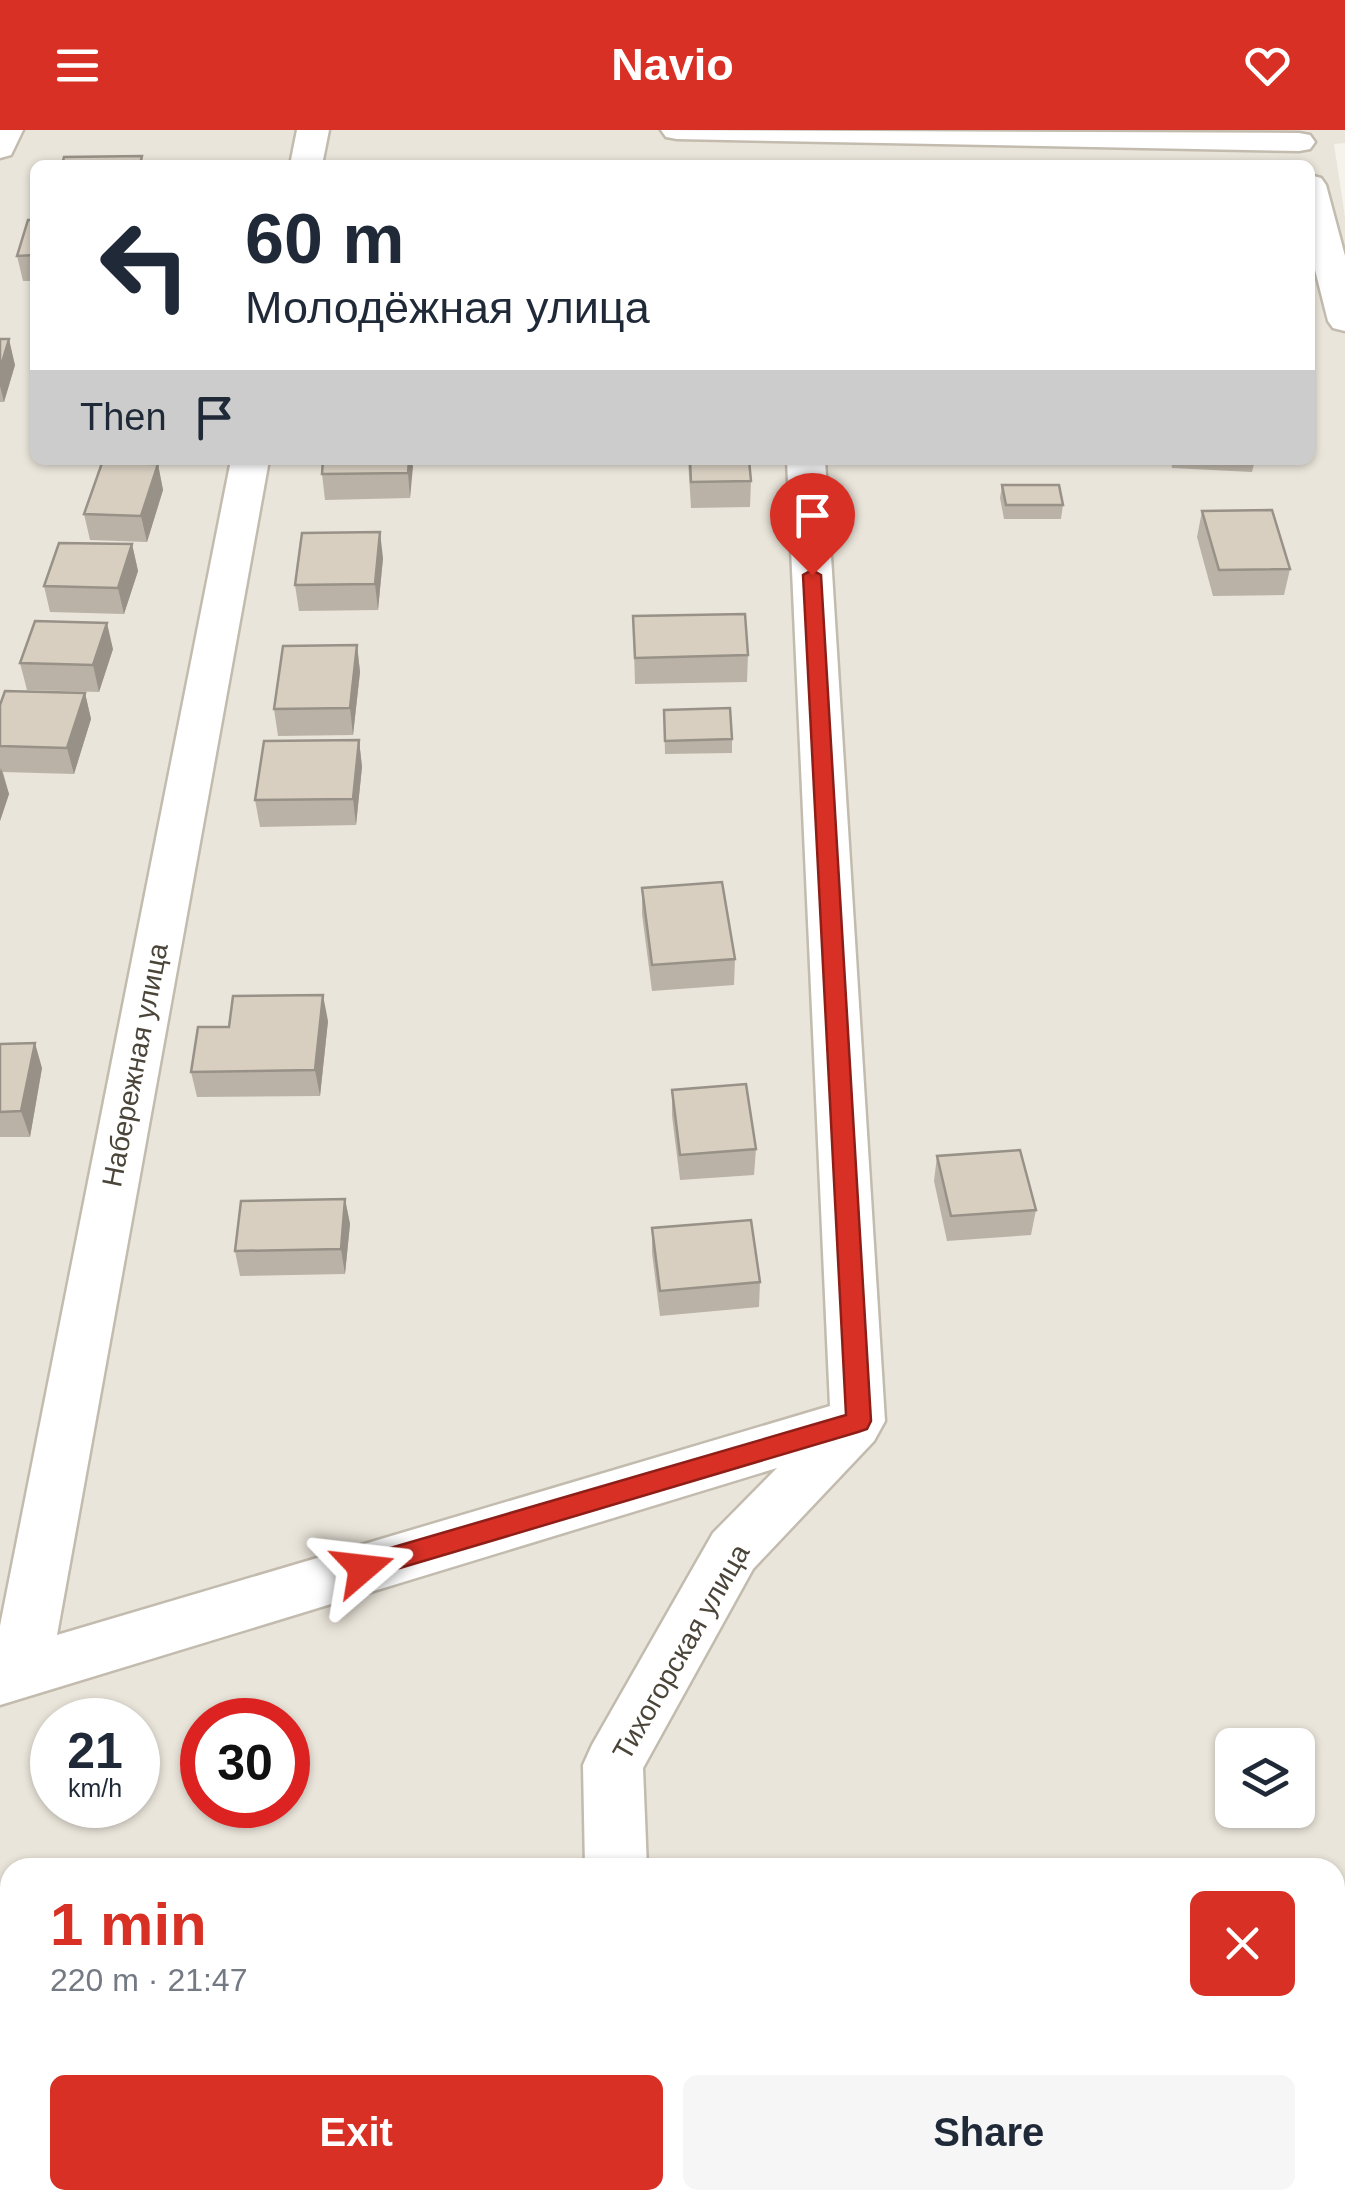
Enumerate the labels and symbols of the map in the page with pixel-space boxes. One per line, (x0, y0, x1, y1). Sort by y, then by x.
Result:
pin (770, 473, 855, 576)
street label: Набережная улица (96, 940, 174, 1189)
position arrow (311, 1516, 415, 1620)
street label: Тихогорская улица (607, 1538, 756, 1765)
speed limit sign: 30 (180, 1698, 310, 1828)

